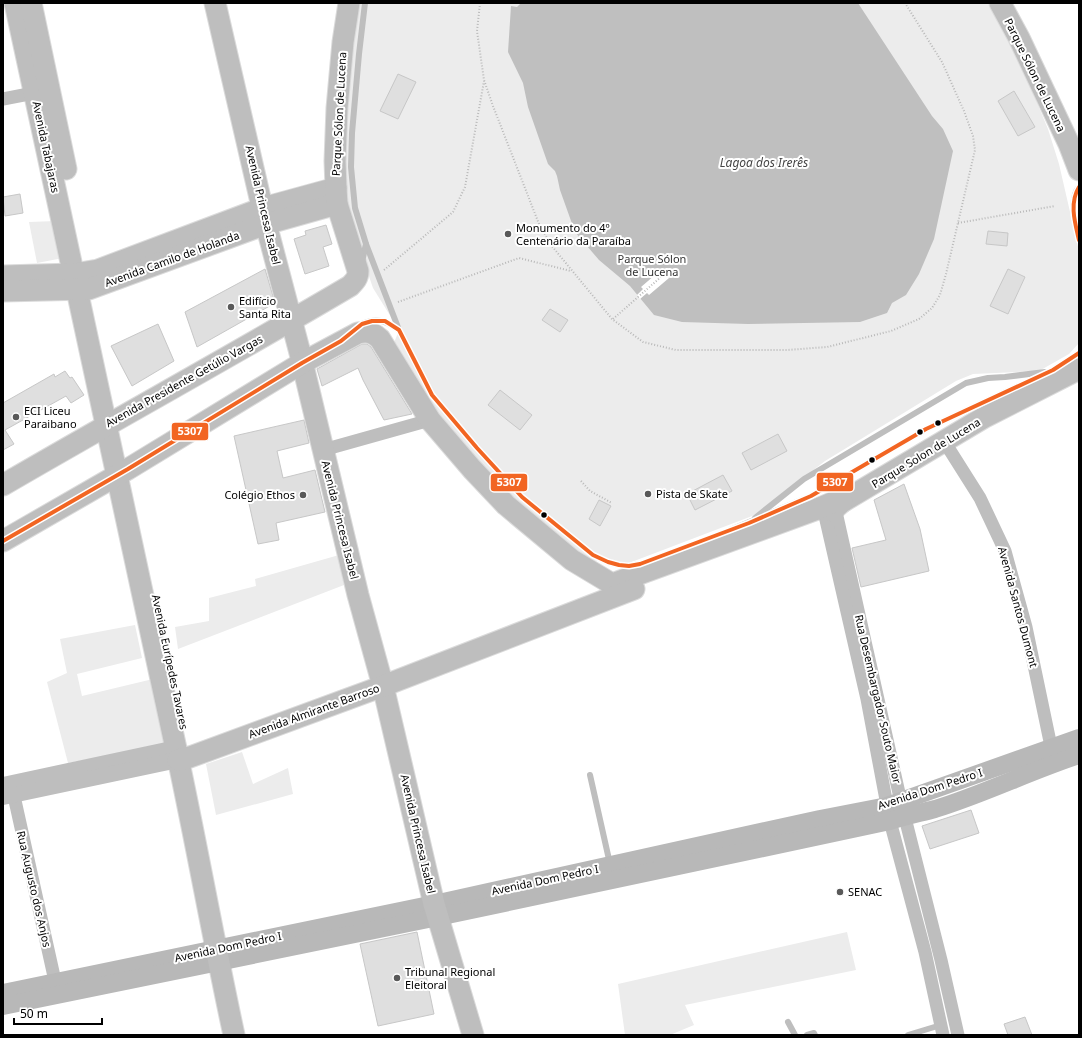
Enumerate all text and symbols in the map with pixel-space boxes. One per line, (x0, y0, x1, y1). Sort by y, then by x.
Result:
street label: Parque Sólon de Lucena (1001, 16, 1069, 134)
street label: Parque Sólon de Lucena (328, 51, 349, 177)
street label: Avenida Tabajaras (29, 100, 64, 194)
street label: Avenida Princesa Isabel (242, 144, 285, 266)
water label: Lagoa dos Irerês (720, 154, 808, 171)
place label: Monumento do 4º Centenário da Paraíba (516, 220, 631, 248)
street label: Avenida Camilo de Holanda (102, 227, 241, 290)
marker: Monumento do 4º Centenário da Paraíba (503, 229, 513, 239)
park label: Parque Sólon de Lucena (618, 251, 686, 279)
place label: Edifício Santa Rita (239, 293, 291, 321)
marker: Edifício Santa Rita (226, 302, 236, 312)
street label: Avenida Presidente Getúlio Vargas (102, 331, 265, 430)
place label: ECI Liceu Paraibano (24, 403, 77, 431)
marker: ECI Liceu Paraibano (11, 412, 21, 422)
street label: Parque Solon de Lucena (869, 414, 983, 491)
unlabelled marker (933, 418, 943, 428)
line badge: 5307 (171, 422, 209, 441)
text: 5307 (177, 423, 203, 438)
unlabelled marker (915, 427, 925, 437)
unlabelled marker (867, 455, 877, 465)
street label: Avenida Princesa Isabel (318, 459, 363, 581)
line badge: 5307 (816, 472, 854, 492)
line badge: 5307 (490, 473, 528, 492)
text: 5307 (496, 474, 522, 489)
text: 5307 (822, 474, 848, 489)
place label: Pista de Skate (656, 486, 728, 501)
place label: Colégio Ethos (224, 487, 295, 502)
marker: Pista de Skate (643, 489, 653, 499)
marker: Colégio Ethos (298, 490, 308, 500)
unlabelled marker (539, 510, 549, 520)
street label: Avenida Santos Dumont (995, 545, 1042, 669)
street label: Avenida Eurípedes Tavares (149, 593, 192, 731)
street label: Rua Desembargador Souto Maior (852, 613, 905, 785)
street label: Avenida Almirante Barroso (246, 680, 382, 741)
street label: Avenida Dom Pedro I (876, 764, 984, 813)
street label: Avenida Princesa Isabel (397, 773, 440, 895)
street label: Rua Augusto dos Anjos (14, 829, 55, 949)
street label: Avenida Dom Pedro I (490, 861, 600, 898)
place label: SENAC (848, 884, 882, 899)
marker: SENAC (835, 887, 845, 897)
street label: Avenida Dom Pedro I (173, 928, 283, 965)
place label: Tribunal Regional Eleitoral (405, 964, 495, 992)
marker: Tribunal Regional Eleitoral (392, 973, 402, 983)
scale bar (14, 1000, 102, 1026)
text: 50 m (20, 1005, 48, 1022)

